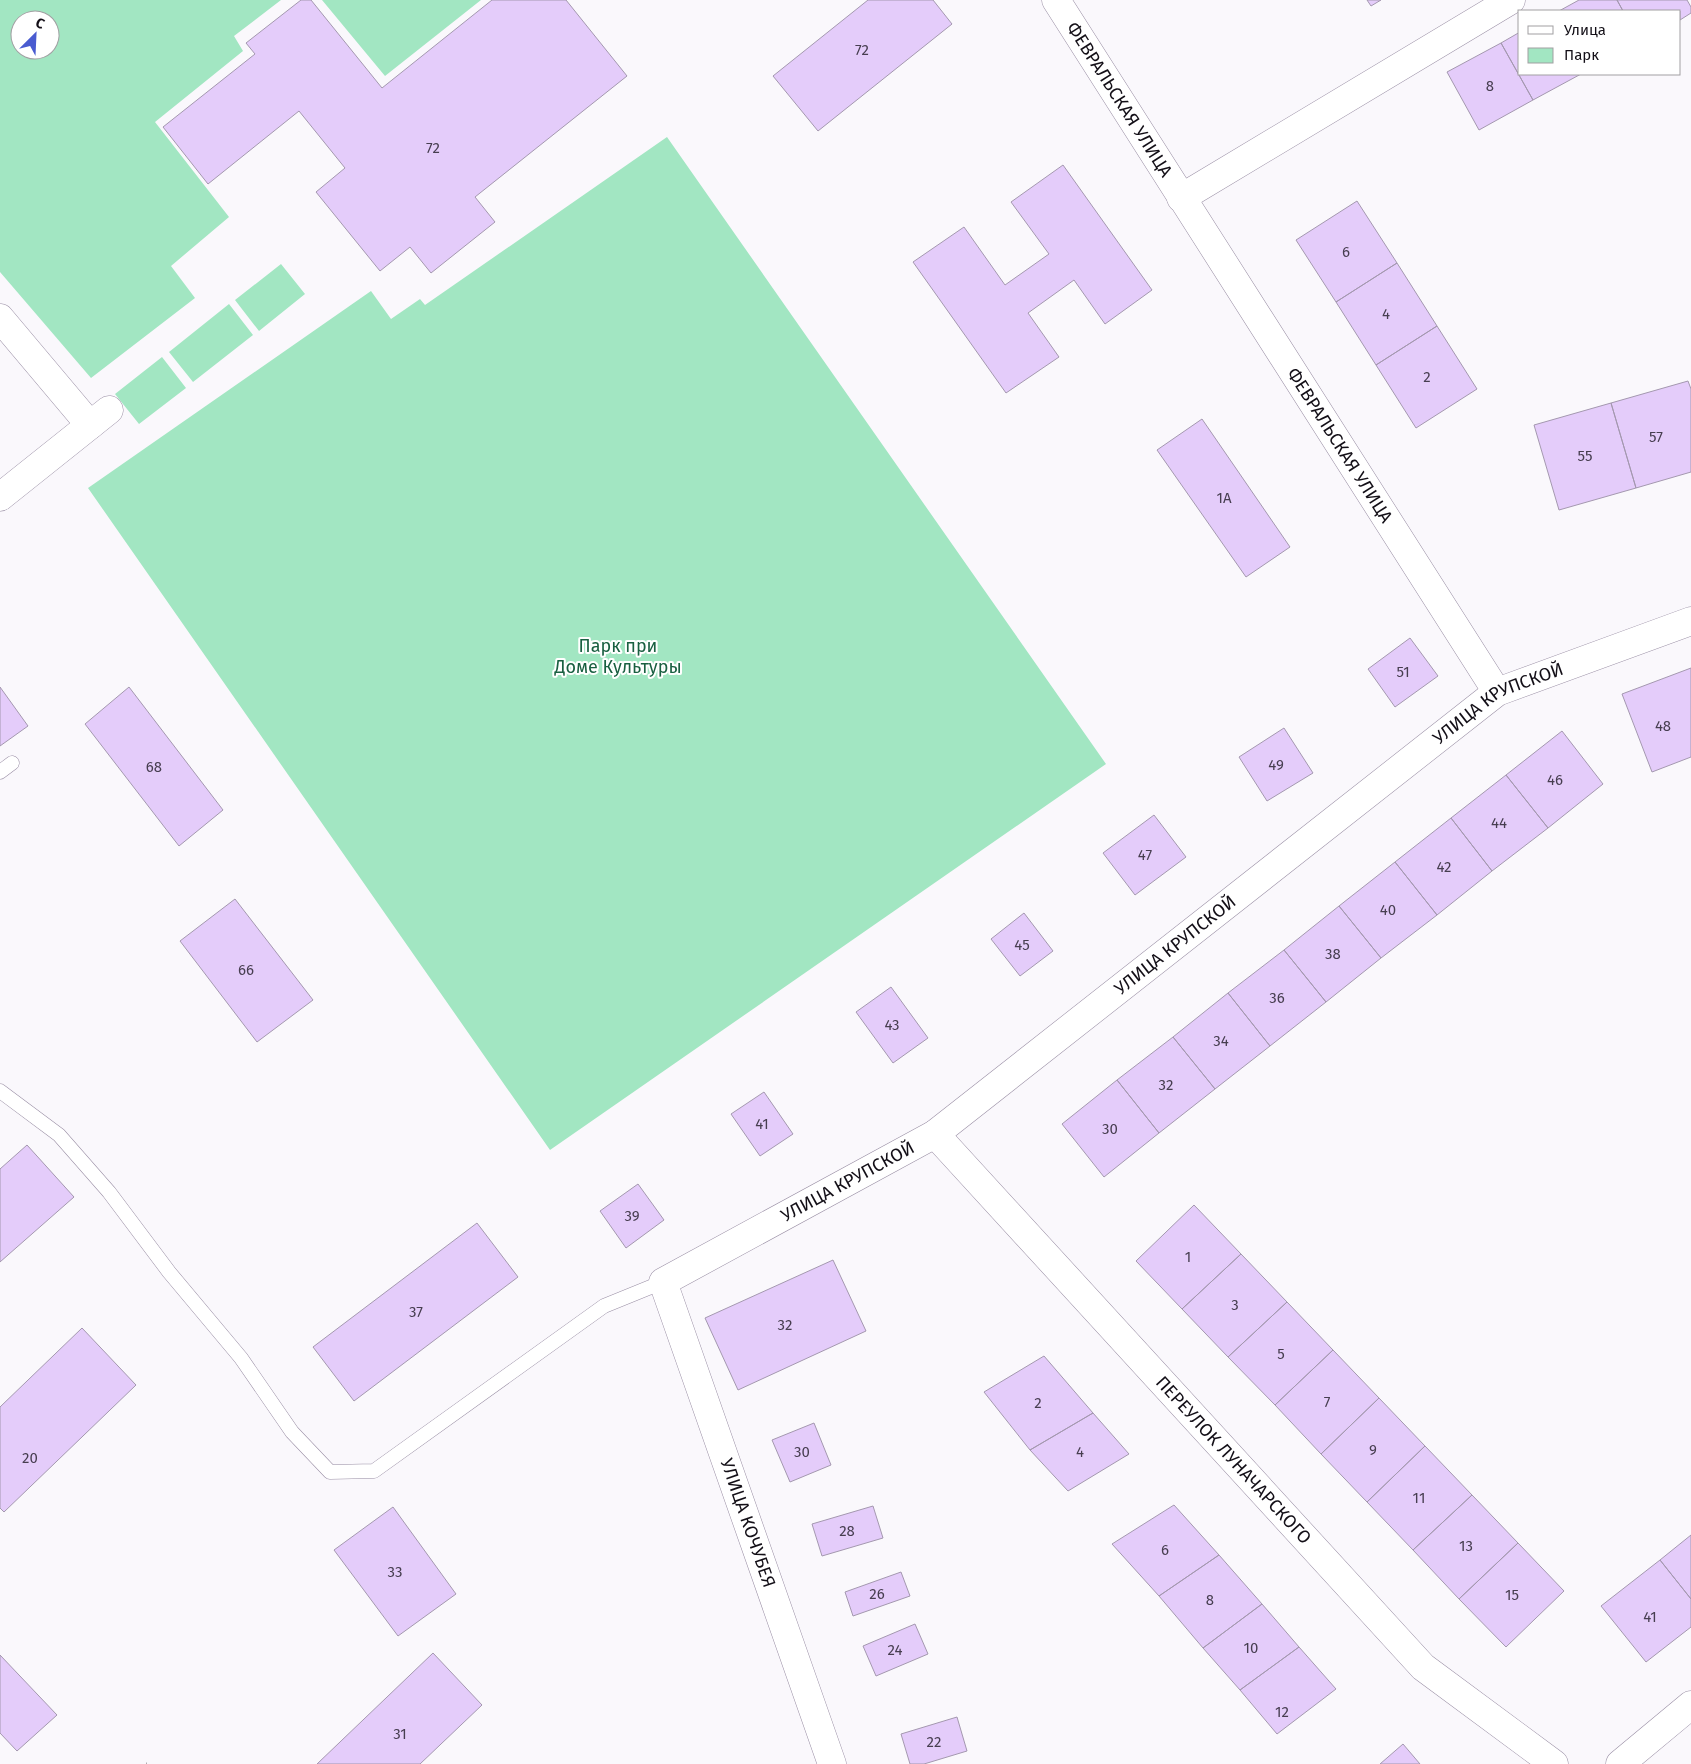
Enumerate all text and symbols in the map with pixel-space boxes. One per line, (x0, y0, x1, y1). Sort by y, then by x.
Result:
north arrow (10, 10, 60, 60)
legend (1518, 10, 1681, 75)
text: С (33, 14, 47, 33)
street label: ФЕВРАЛЬСКАЯ УЛИЦА (1062, 18, 1177, 182)
text: Улица (1564, 21, 1606, 39)
house number: 72 (855, 41, 869, 59)
text: Парк (1564, 46, 1599, 64)
house number: 8 (1486, 77, 1494, 95)
house number: 72 (426, 139, 440, 157)
house number: 6 (1342, 243, 1350, 261)
house number: 4 (1382, 305, 1390, 323)
street label: ФЕВРАЛЬСКАЯ УЛИЦА (1282, 364, 1398, 528)
house number: 2 (1423, 368, 1431, 386)
house number: 57 (1649, 428, 1663, 446)
house number: 55 (1578, 447, 1592, 465)
house number: 1А (1216, 489, 1232, 507)
park label: Парк при Доме Культуры (553, 635, 682, 678)
street label: УЛИЦА КРУПСКОЙ (1428, 658, 1566, 749)
house number: 51 (1396, 663, 1410, 681)
house number: 48 (1655, 717, 1671, 735)
house number: 49 (1268, 756, 1284, 774)
house number: 68 (146, 758, 162, 776)
house number: 46 (1547, 771, 1563, 789)
house number: 44 (1491, 814, 1507, 832)
house number: 47 (1138, 846, 1152, 864)
house number: 42 (1436, 858, 1452, 876)
street label: УЛИЦА КРУПСКОЙ (1110, 891, 1240, 1000)
house number: 40 (1380, 901, 1396, 919)
house number: 45 (1014, 936, 1030, 954)
house number: 38 (1325, 945, 1341, 963)
house number: 66 (238, 961, 254, 979)
house number: 36 (1269, 989, 1285, 1007)
house number: 43 (884, 1016, 900, 1034)
house number: 34 (1213, 1032, 1229, 1050)
house number: 32 (1159, 1076, 1173, 1094)
house number: 41 (755, 1115, 769, 1133)
house number: 30 (1102, 1120, 1118, 1138)
street label: УЛИЦА КРУПСКОЙ (777, 1136, 918, 1227)
house number: 39 (624, 1207, 640, 1225)
house number: 1 (1185, 1248, 1191, 1266)
house number: 3 (1231, 1296, 1239, 1314)
house number: 37 (409, 1303, 423, 1321)
house number: 32 (778, 1316, 792, 1334)
house number: 5 (1277, 1345, 1285, 1363)
street label: ПЕРЕУЛОК ЛУНАЧАРСКОГО (1151, 1371, 1316, 1549)
house number: 7 (1324, 1393, 1331, 1411)
house number: 2 (1034, 1394, 1042, 1412)
house number: 9 (1369, 1441, 1377, 1459)
house number: 30 (794, 1443, 810, 1461)
house number: 4 (1076, 1443, 1084, 1461)
house number: 20 (22, 1449, 38, 1467)
street label: УЛИЦА КОЧУБЕЯ (716, 1456, 780, 1590)
house number: 11 (1413, 1489, 1425, 1507)
house number: 28 (839, 1522, 855, 1540)
house number: 13 (1459, 1537, 1473, 1555)
house number: 6 (1161, 1541, 1169, 1559)
house number: 33 (388, 1563, 402, 1581)
house number: 26 (869, 1585, 885, 1603)
house number: 15 (1505, 1586, 1519, 1604)
house number: 8 (1206, 1591, 1214, 1609)
house number: 41 (1643, 1608, 1657, 1626)
house number: 10 (1244, 1639, 1258, 1657)
house number: 24 (887, 1641, 903, 1659)
house number: 12 (1275, 1703, 1289, 1721)
house number: 31 (393, 1725, 407, 1743)
house number: 22 (927, 1733, 941, 1751)

